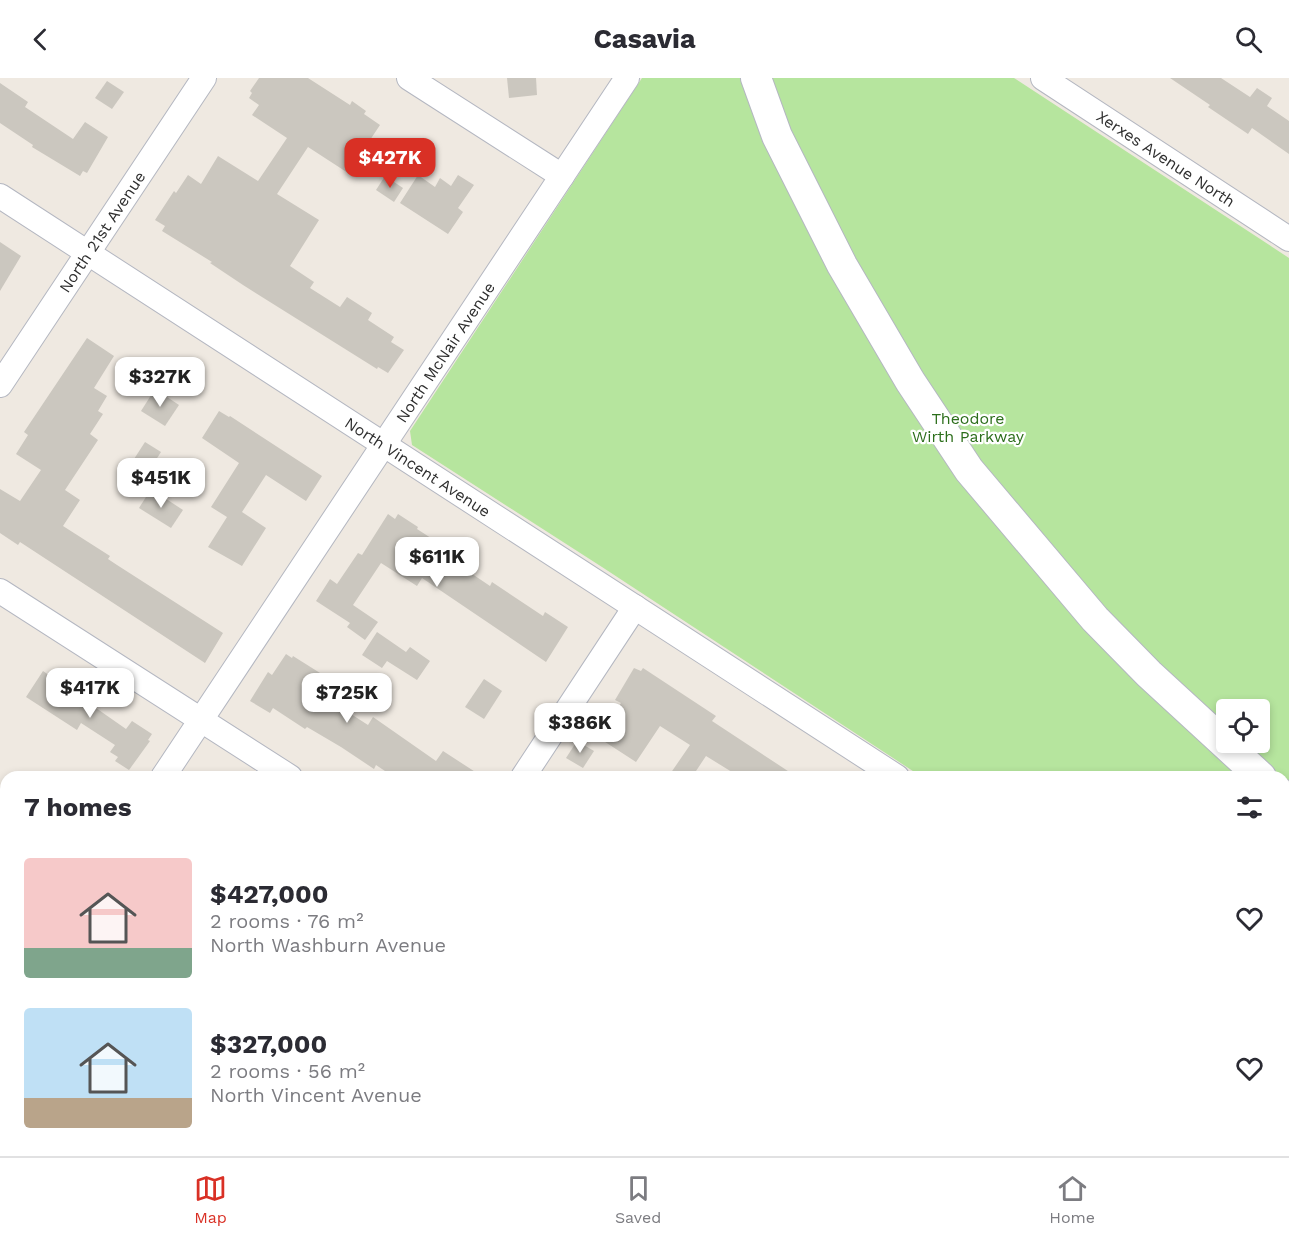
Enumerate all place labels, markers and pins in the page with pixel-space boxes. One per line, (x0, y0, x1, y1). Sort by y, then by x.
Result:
pin: $427K (348, 138, 432, 189)
pin: $327K (118, 357, 202, 408)
pin: $451K (119, 458, 203, 509)
pin: $611K (395, 537, 479, 588)
pin: $417K (48, 668, 132, 719)
pin: $725K (305, 673, 389, 724)
pin: $386K (538, 703, 622, 754)

